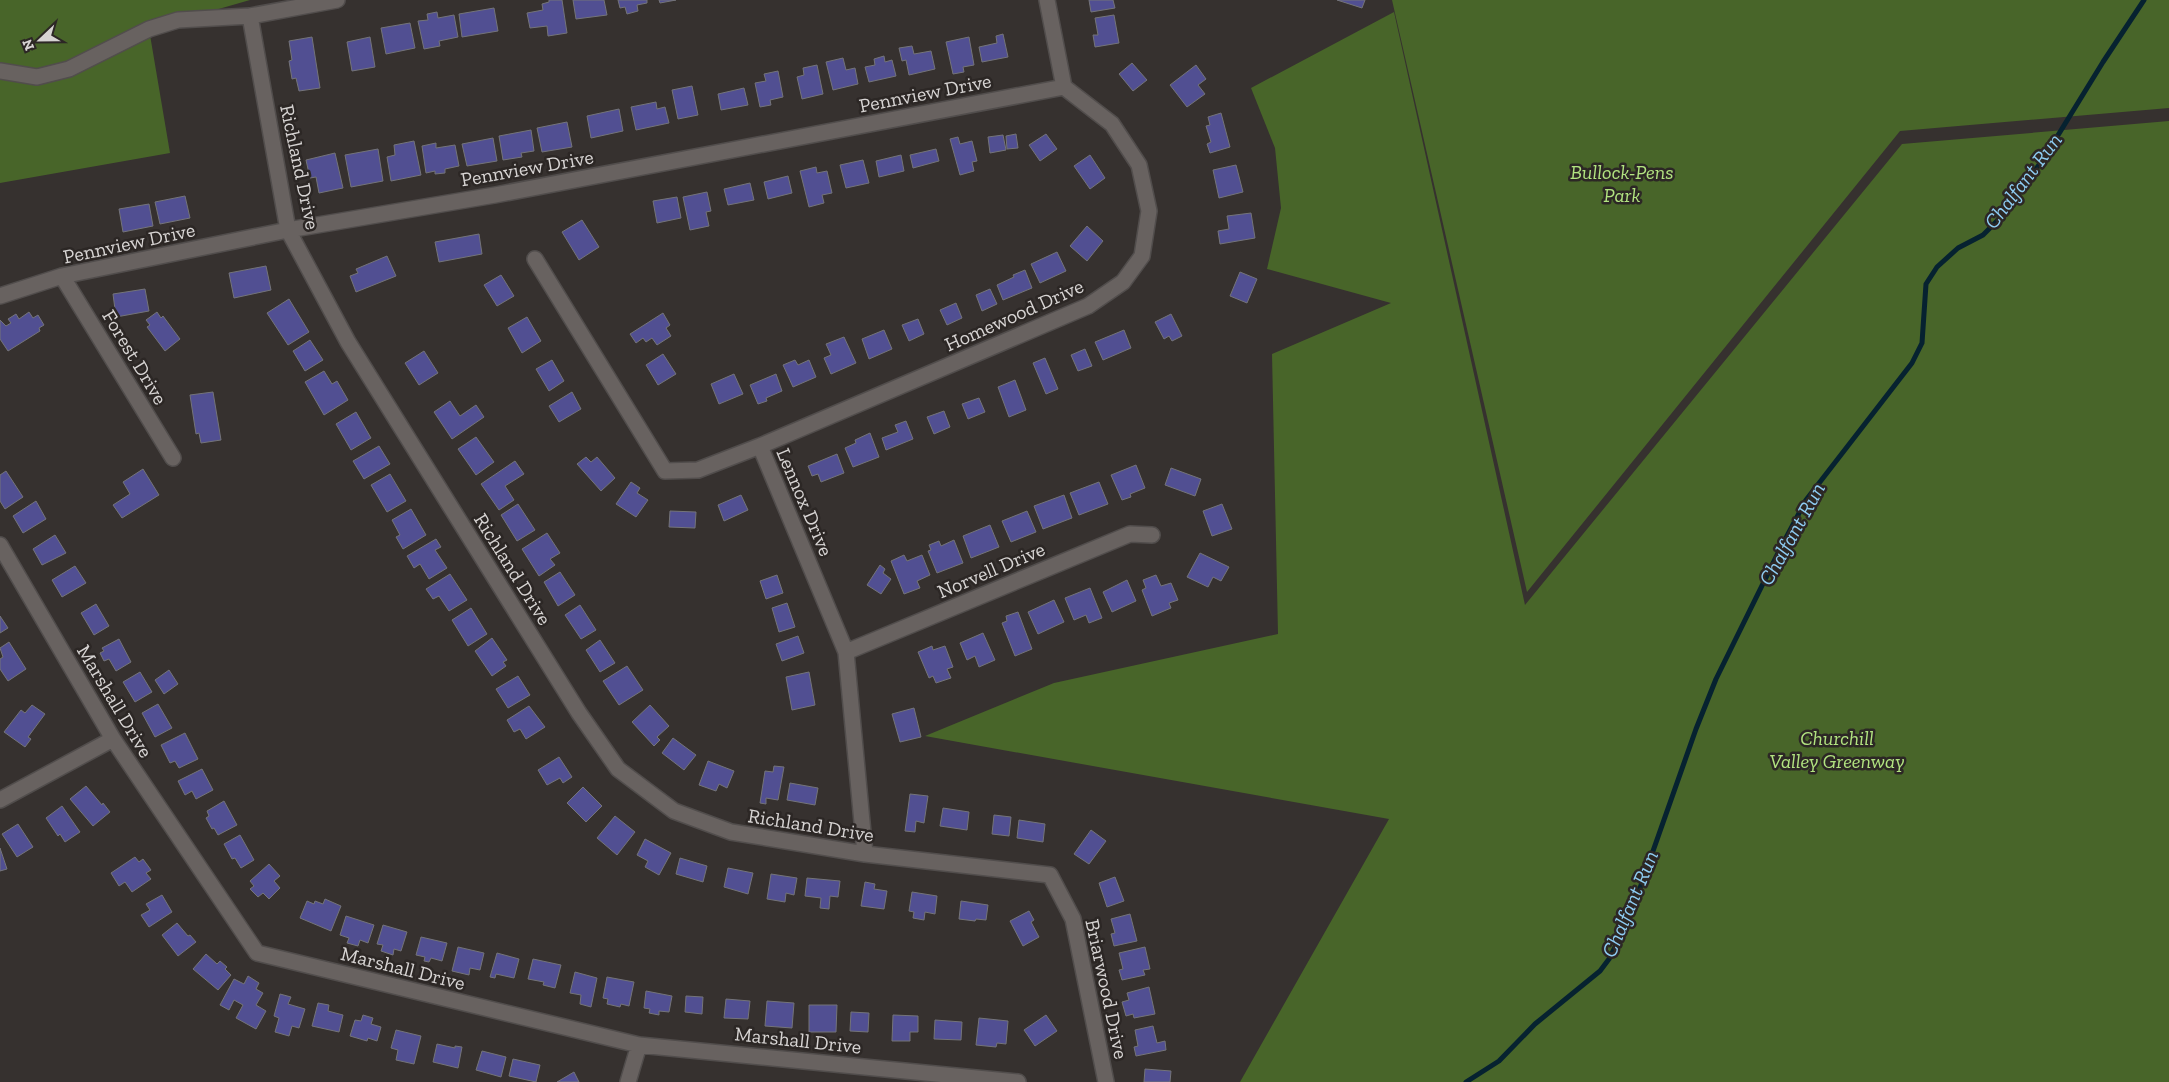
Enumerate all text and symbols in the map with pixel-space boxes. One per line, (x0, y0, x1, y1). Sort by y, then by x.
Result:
north arrow (15, 15, 65, 65)
text: N (18, 36, 38, 53)
street label: Pennview Drive (857, 68, 993, 118)
street label: Richland Drive (275, 102, 325, 232)
water label: Chalfant Run (1978, 128, 2067, 234)
street label: Pennview Drive (459, 145, 595, 191)
park label: Bullock-Pens Park (1570, 160, 1674, 207)
street label: Pennview Drive (61, 217, 197, 269)
street label: Homewood Drive (941, 274, 1087, 356)
street label: Forest Drive (97, 305, 173, 409)
street label: Lennox Drive (771, 444, 839, 560)
water label: Chalfant Run (1753, 478, 1830, 589)
street label: Richland Drive (469, 509, 557, 629)
street label: Norvell Drive (934, 537, 1048, 603)
street label: Marshall Drive (72, 640, 158, 762)
park label: Churchill Valley Greenway (1769, 726, 1905, 773)
street label: Richland Drive (746, 803, 876, 847)
water label: Chalfant Run (1596, 847, 1663, 961)
street label: Briarwood Drive (1080, 917, 1134, 1061)
street label: Marshall Drive (338, 941, 468, 995)
street label: Marshall Drive (733, 1021, 863, 1059)

